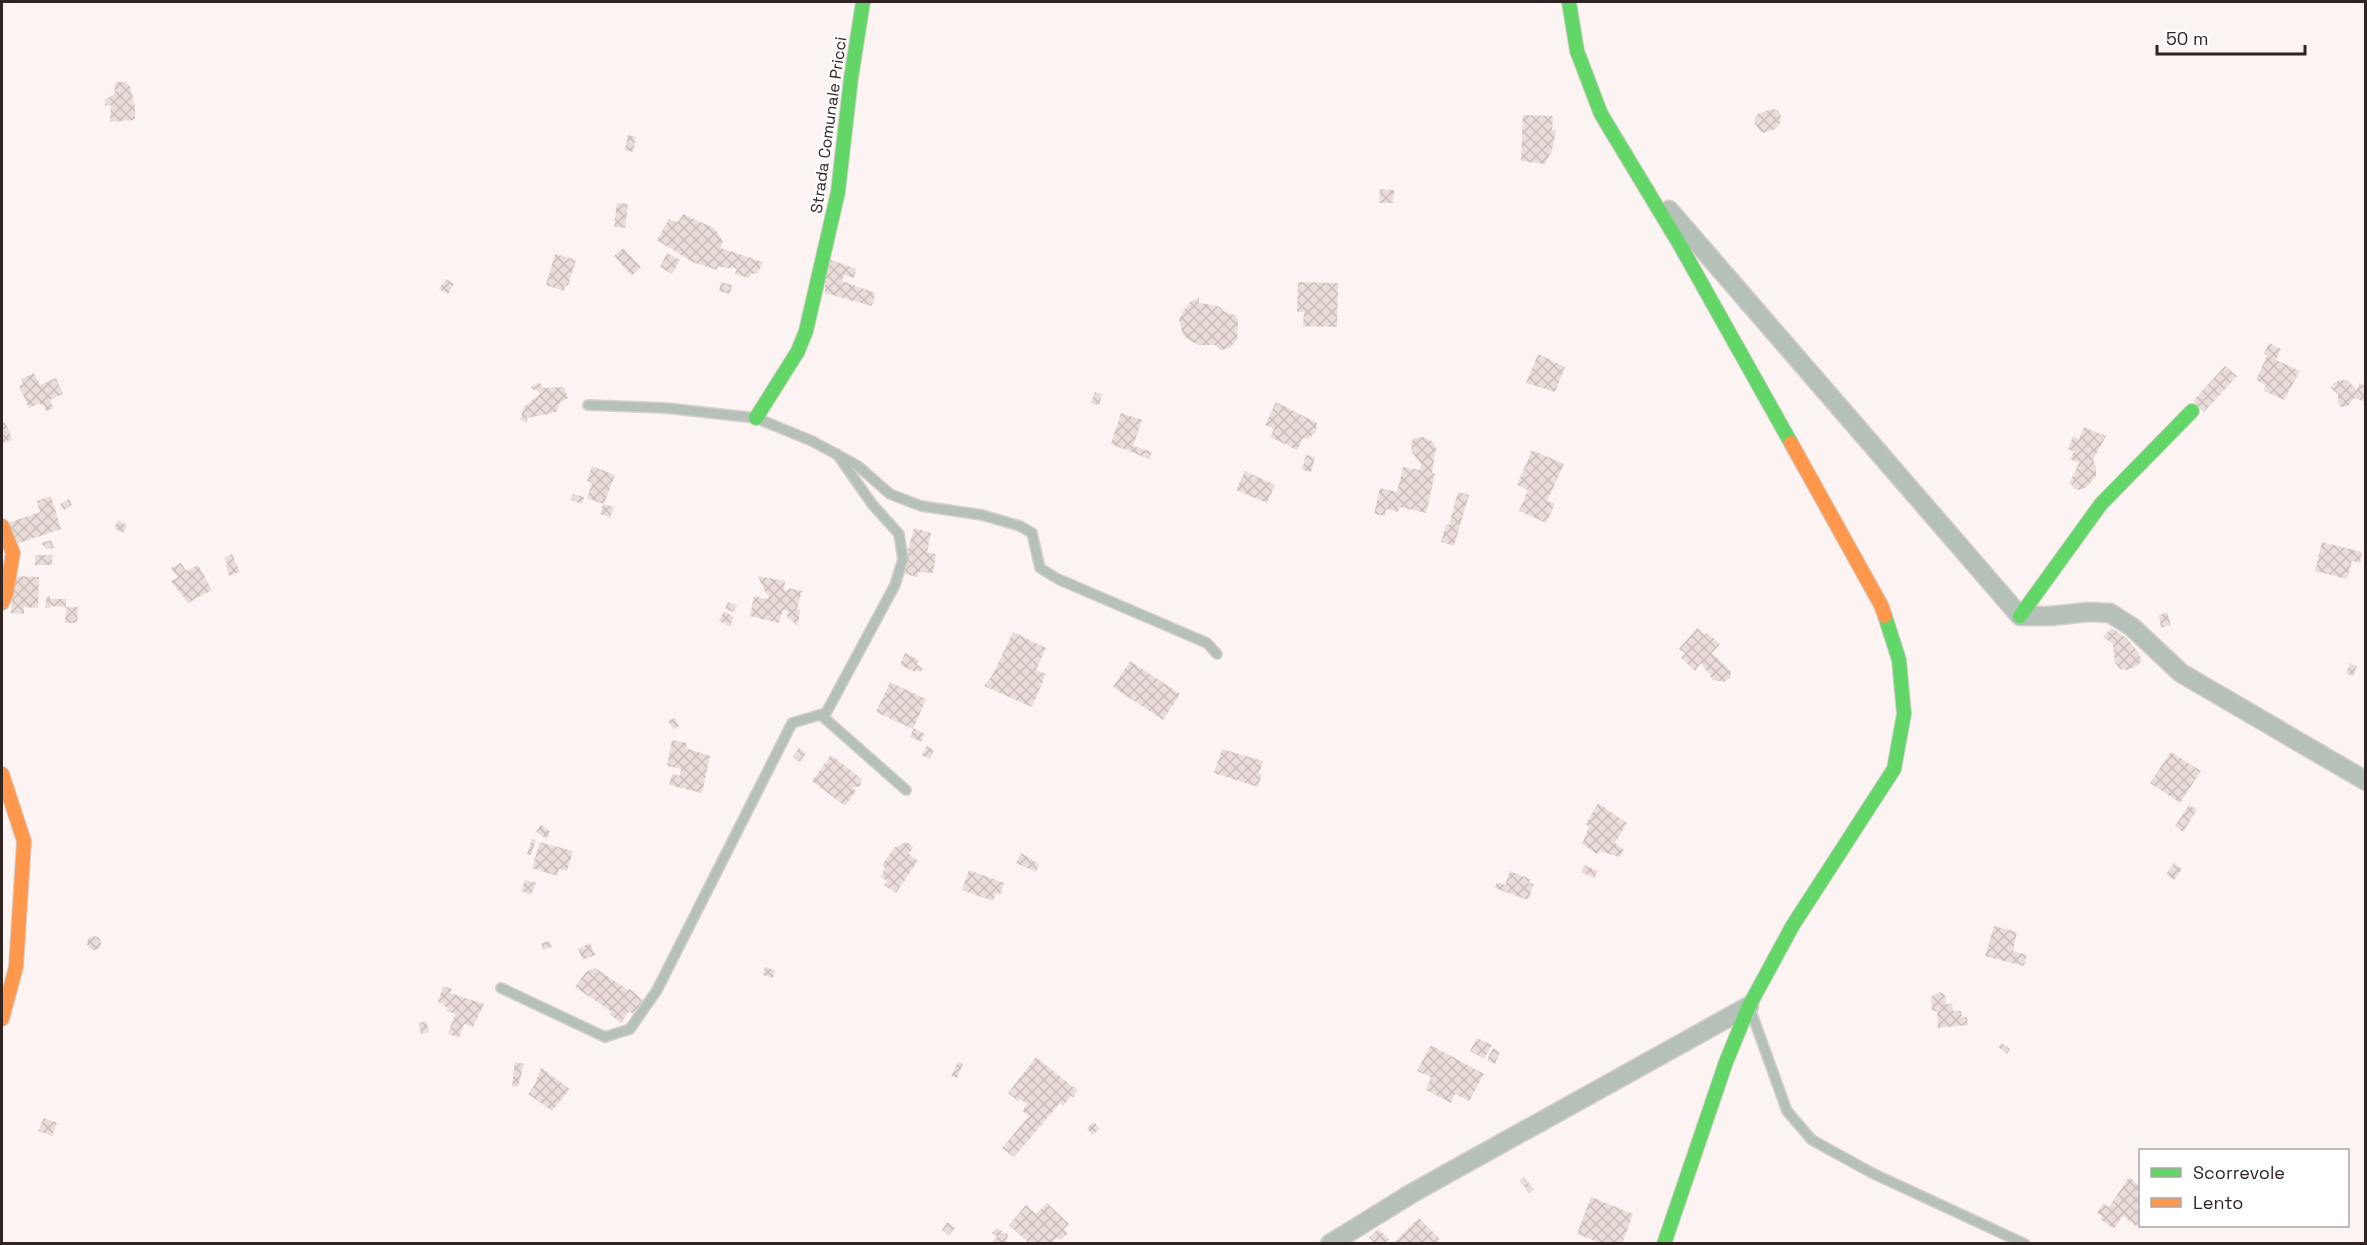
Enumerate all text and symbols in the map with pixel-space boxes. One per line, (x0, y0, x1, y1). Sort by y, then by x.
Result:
scale bar (2157, 18, 2306, 56)
text: 50 m (2166, 27, 2208, 50)
street label: Strada Comunale Pricci (806, 35, 851, 215)
legend (2139, 1149, 2349, 1227)
text: Scorrevole (2193, 1161, 2285, 1184)
text: Lento (2193, 1191, 2243, 1214)

